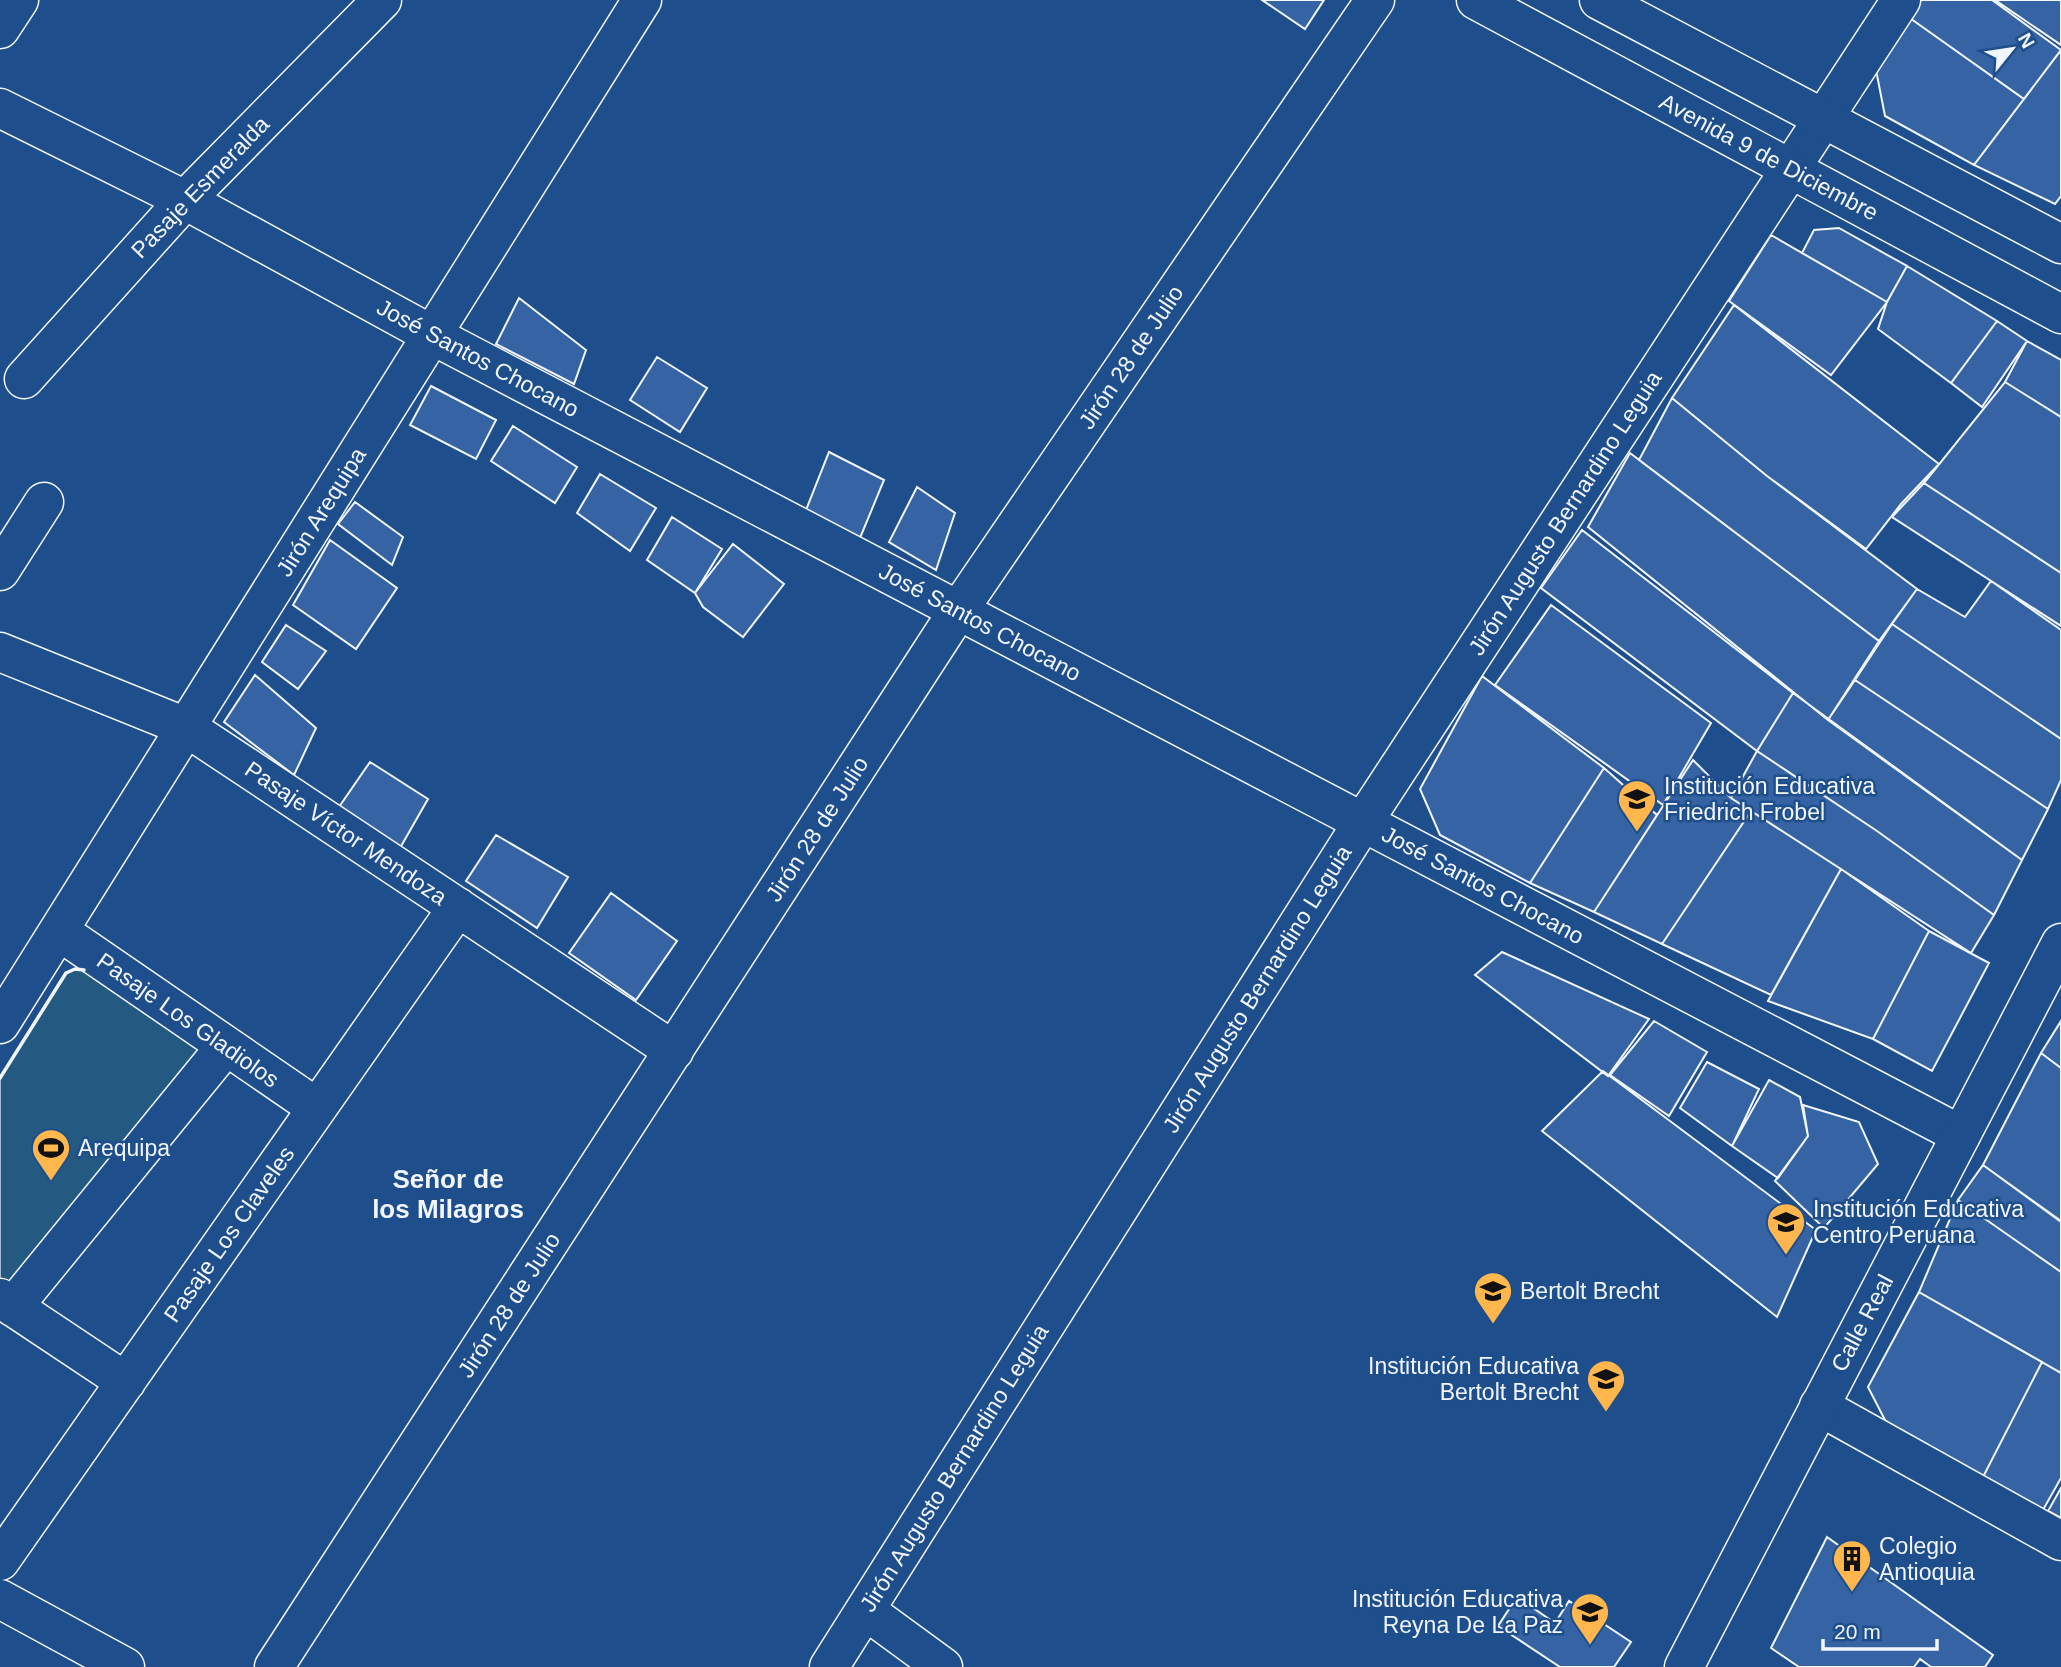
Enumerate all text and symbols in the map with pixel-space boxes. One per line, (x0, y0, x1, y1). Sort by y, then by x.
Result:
north arrow (1977, 14, 2047, 84)
text: N (2014, 30, 2039, 52)
street label: Avenida 9 de Diciembre (1655, 88, 1883, 226)
street label: Pasaje Esmeralda (126, 111, 274, 263)
street label: Jirón 28 de Julio (1073, 280, 1189, 434)
street label: José Santos Chocano (373, 294, 583, 422)
street label: Jirón Augusto Bernardino Leguia (1463, 366, 1667, 660)
street label: Jirón Arequipa (271, 443, 371, 581)
street label: José Santos Chocano (875, 558, 1085, 686)
street label: Jirón 28 de Julio (760, 752, 874, 906)
street label: Pasaje Víctor Mendoza (240, 756, 452, 910)
place label: Institución Educativa Friedrich Frobel (1664, 773, 1875, 825)
school or university icon: Institución Educativa Friedrich Frobel (1616, 778, 1658, 833)
street label: José Santos Chocano (1378, 821, 1588, 949)
street label: Jirón Augusto Bernardino Leguia (1158, 840, 1357, 1137)
street label: Pasaje Los Gladiolos (92, 947, 284, 1093)
sports icon: Arequipa (30, 1127, 72, 1182)
place label: Arequipa (78, 1135, 170, 1161)
street label: Pasaje Los Claveles (159, 1141, 299, 1327)
district label: Señor de los Milagros (372, 1164, 524, 1224)
place label: Institución Educativa Centro Peruana (1813, 1196, 2024, 1248)
school or university icon: Institución Educativa Centro Peruana (1765, 1201, 1807, 1256)
street label: Jirón 28 de Julio (452, 1228, 566, 1382)
school or university icon: Bertolt Brecht (1472, 1270, 1514, 1325)
street label: Calle Real (1826, 1270, 1898, 1376)
place label: Bertolt Brecht (1520, 1278, 1660, 1304)
street label: Jirón Augusto Bernardino Leguia (855, 1319, 1054, 1616)
place label: Institución Educativa Bertolt Brecht (1368, 1353, 1580, 1405)
school or university icon: Institución Educativa Bertolt Brecht (1585, 1358, 1627, 1413)
place label: Colegio Antioquia (1879, 1533, 1975, 1585)
building icon: Colegio Antioquia (1831, 1538, 1873, 1593)
place label: Institución Educativa Reyna De La Paz (1352, 1586, 1563, 1638)
school or university icon: Institución Educativa Reyna De La Paz (1569, 1591, 1611, 1646)
scale bar (1823, 1608, 1937, 1652)
text: 20 m (1834, 1620, 1881, 1643)

